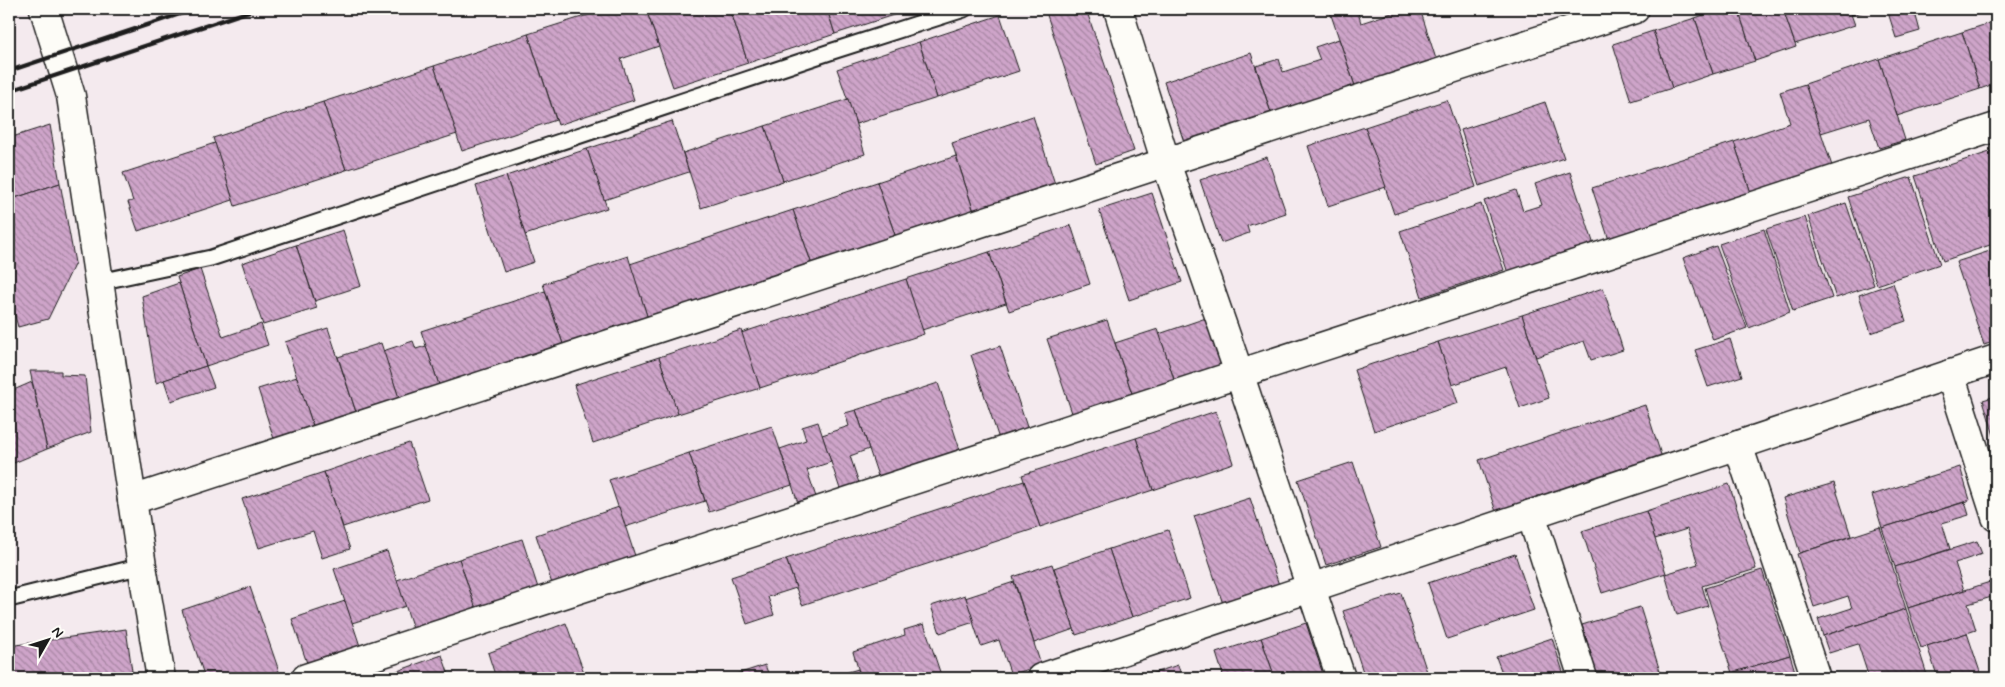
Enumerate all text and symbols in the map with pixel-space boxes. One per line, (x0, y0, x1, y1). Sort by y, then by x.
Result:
north arrow (22, 614, 72, 664)
text: N (47, 623, 67, 642)

